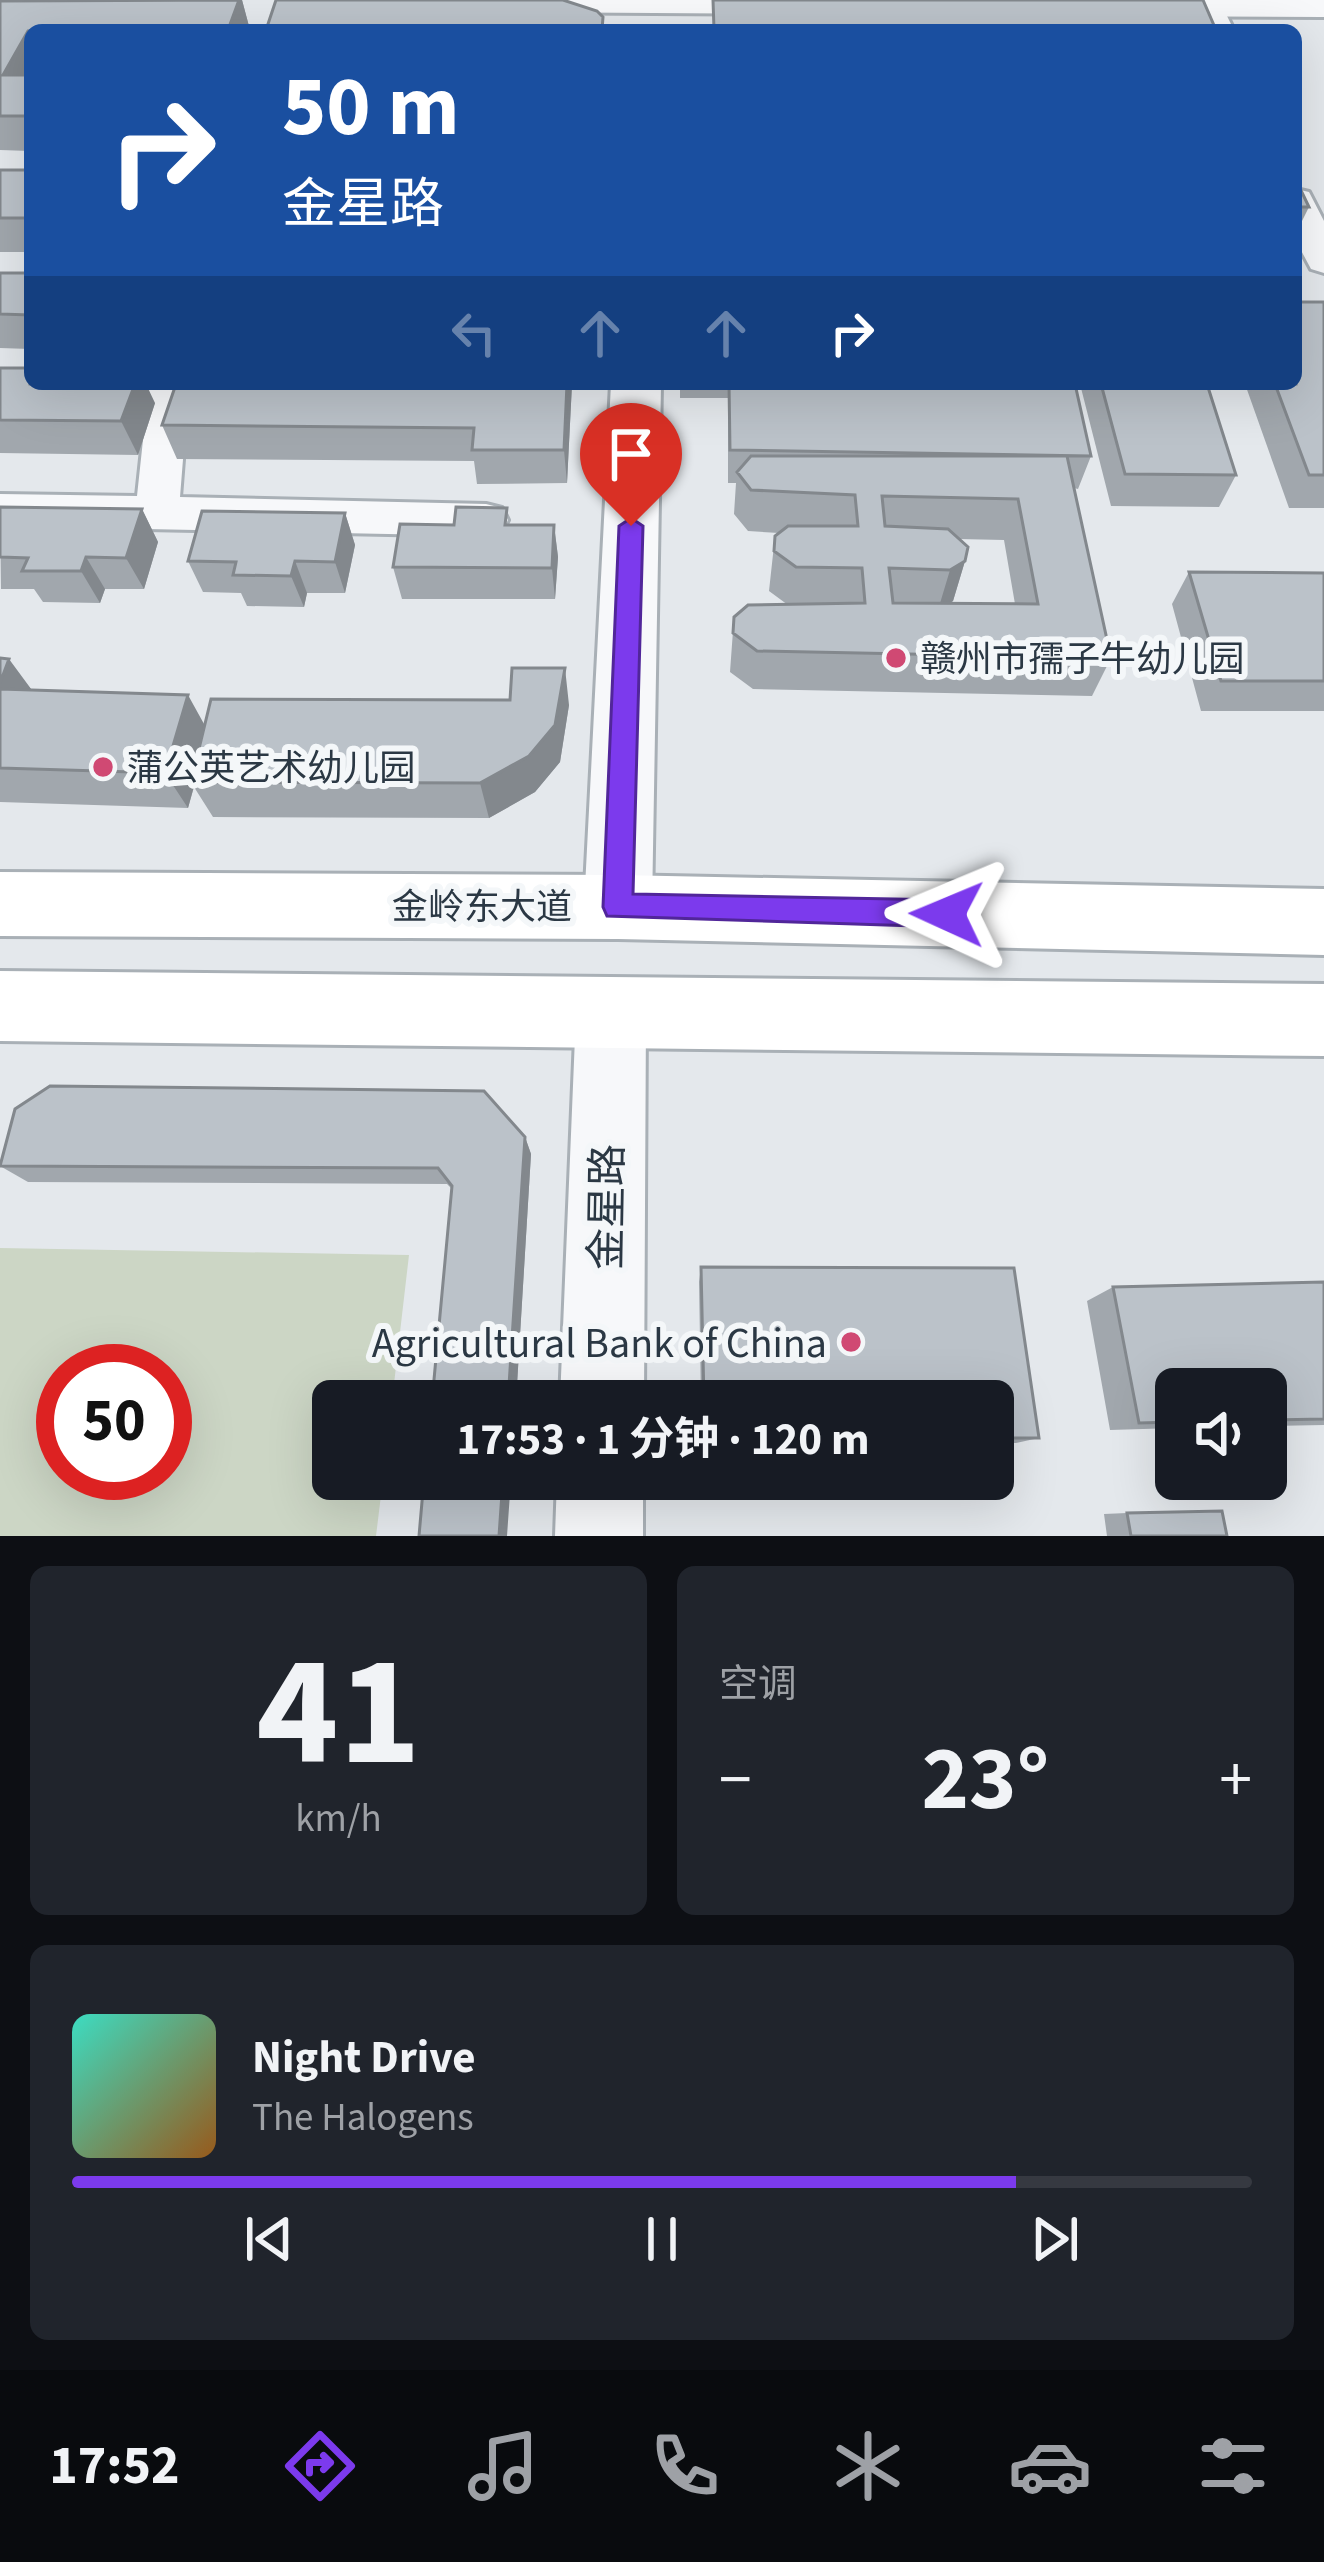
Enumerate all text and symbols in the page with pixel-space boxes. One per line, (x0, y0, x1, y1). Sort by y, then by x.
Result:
text: 50 m (282, 48, 460, 168)
icon: right (84, 72, 240, 228)
text: 金星路 (282, 167, 444, 244)
icon: left (441, 300, 507, 366)
icon: ahead (567, 300, 633, 366)
icon: ahead (693, 300, 759, 366)
icon: right (819, 300, 885, 366)
pin (580, 403, 682, 526)
icon: arrive (598, 421, 664, 487)
place label: 赣州市孺子牛幼儿园 (920, 634, 1244, 685)
marker: 赣州市孺子牛幼儿园 (883, 645, 909, 671)
place label: 蒲公英艺术幼儿园 (127, 743, 415, 794)
marker: 蒲公英艺术幼儿园 (90, 754, 116, 780)
position arrow (884, 851, 1010, 977)
street label: 金岭东大道 (392, 882, 572, 933)
street label: 金星路 (577, 1144, 639, 1271)
place label: Agricultural Bank of China (372, 1314, 827, 1374)
marker: Agricultural Bank of China (838, 1329, 864, 1355)
speed limit sign: 50 (36, 1344, 192, 1500)
map controls (1155, 1368, 1287, 1500)
button: sound (1155, 1368, 1287, 1500)
text: 17:53 · 1 分钟 · 120 m (456, 1408, 870, 1472)
text: 41 (256, 1602, 421, 1824)
text: 空调 (719, 1657, 797, 1713)
text: 23° (922, 1716, 1049, 1844)
text: − (719, 1733, 752, 1827)
text: + (1219, 1733, 1252, 1827)
text: km/h (295, 1791, 382, 1847)
text: Night Drive (252, 2026, 476, 2090)
text: The Halogens (252, 2090, 474, 2146)
icon: previous (236, 2206, 302, 2272)
icon: pause (629, 2206, 695, 2272)
icon: next (1022, 2206, 1088, 2272)
icon: directions (278, 2424, 362, 2508)
icon: music (461, 2424, 545, 2508)
icon: phone (643, 2424, 727, 2508)
icon: climate (826, 2424, 910, 2508)
icon: car (1008, 2424, 1092, 2508)
icon: filters (1191, 2424, 1275, 2508)
text: 17:52 (49, 2428, 180, 2505)

